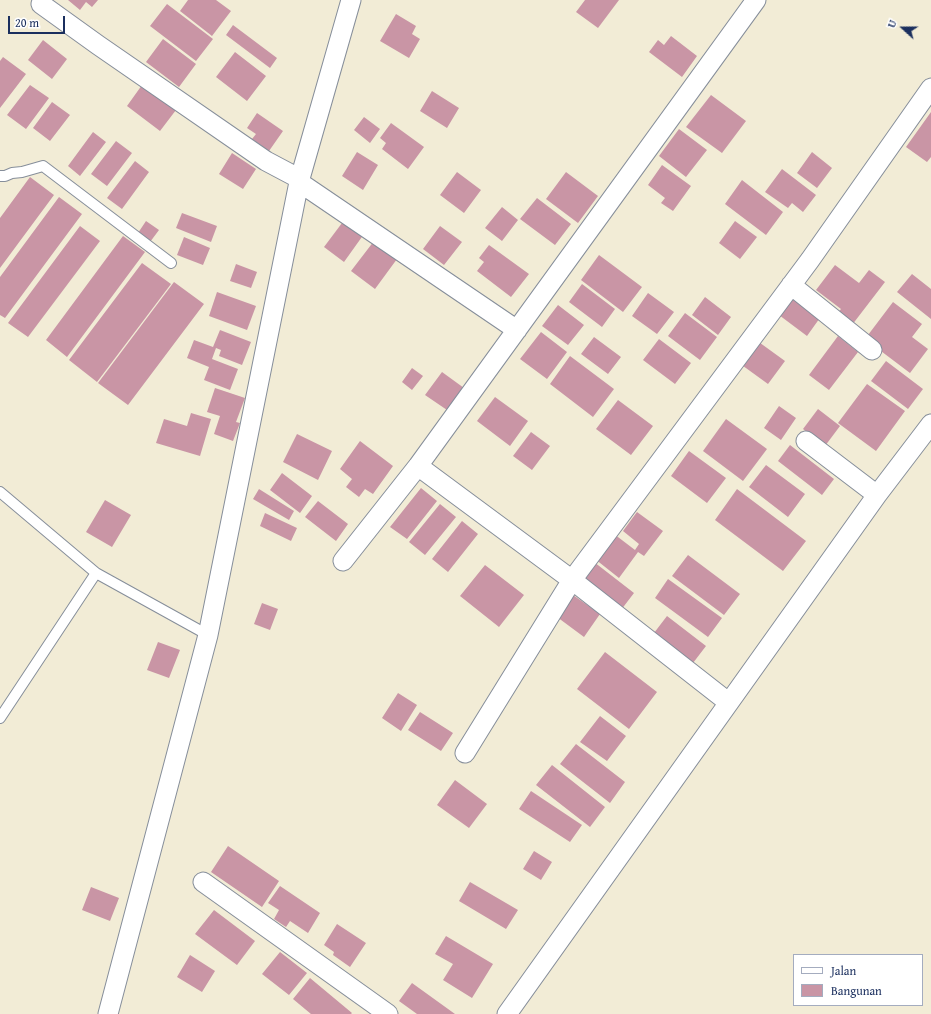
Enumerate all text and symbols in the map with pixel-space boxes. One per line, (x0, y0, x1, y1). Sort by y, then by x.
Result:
scale bar (10, 8, 67, 34)
north arrow (883, 8, 923, 48)
text: 20 m (15, 14, 39, 31)
text: U (883, 17, 901, 30)
legend (793, 954, 923, 1006)
text: Jalan (831, 962, 856, 979)
text: Bangunan (831, 982, 882, 999)

